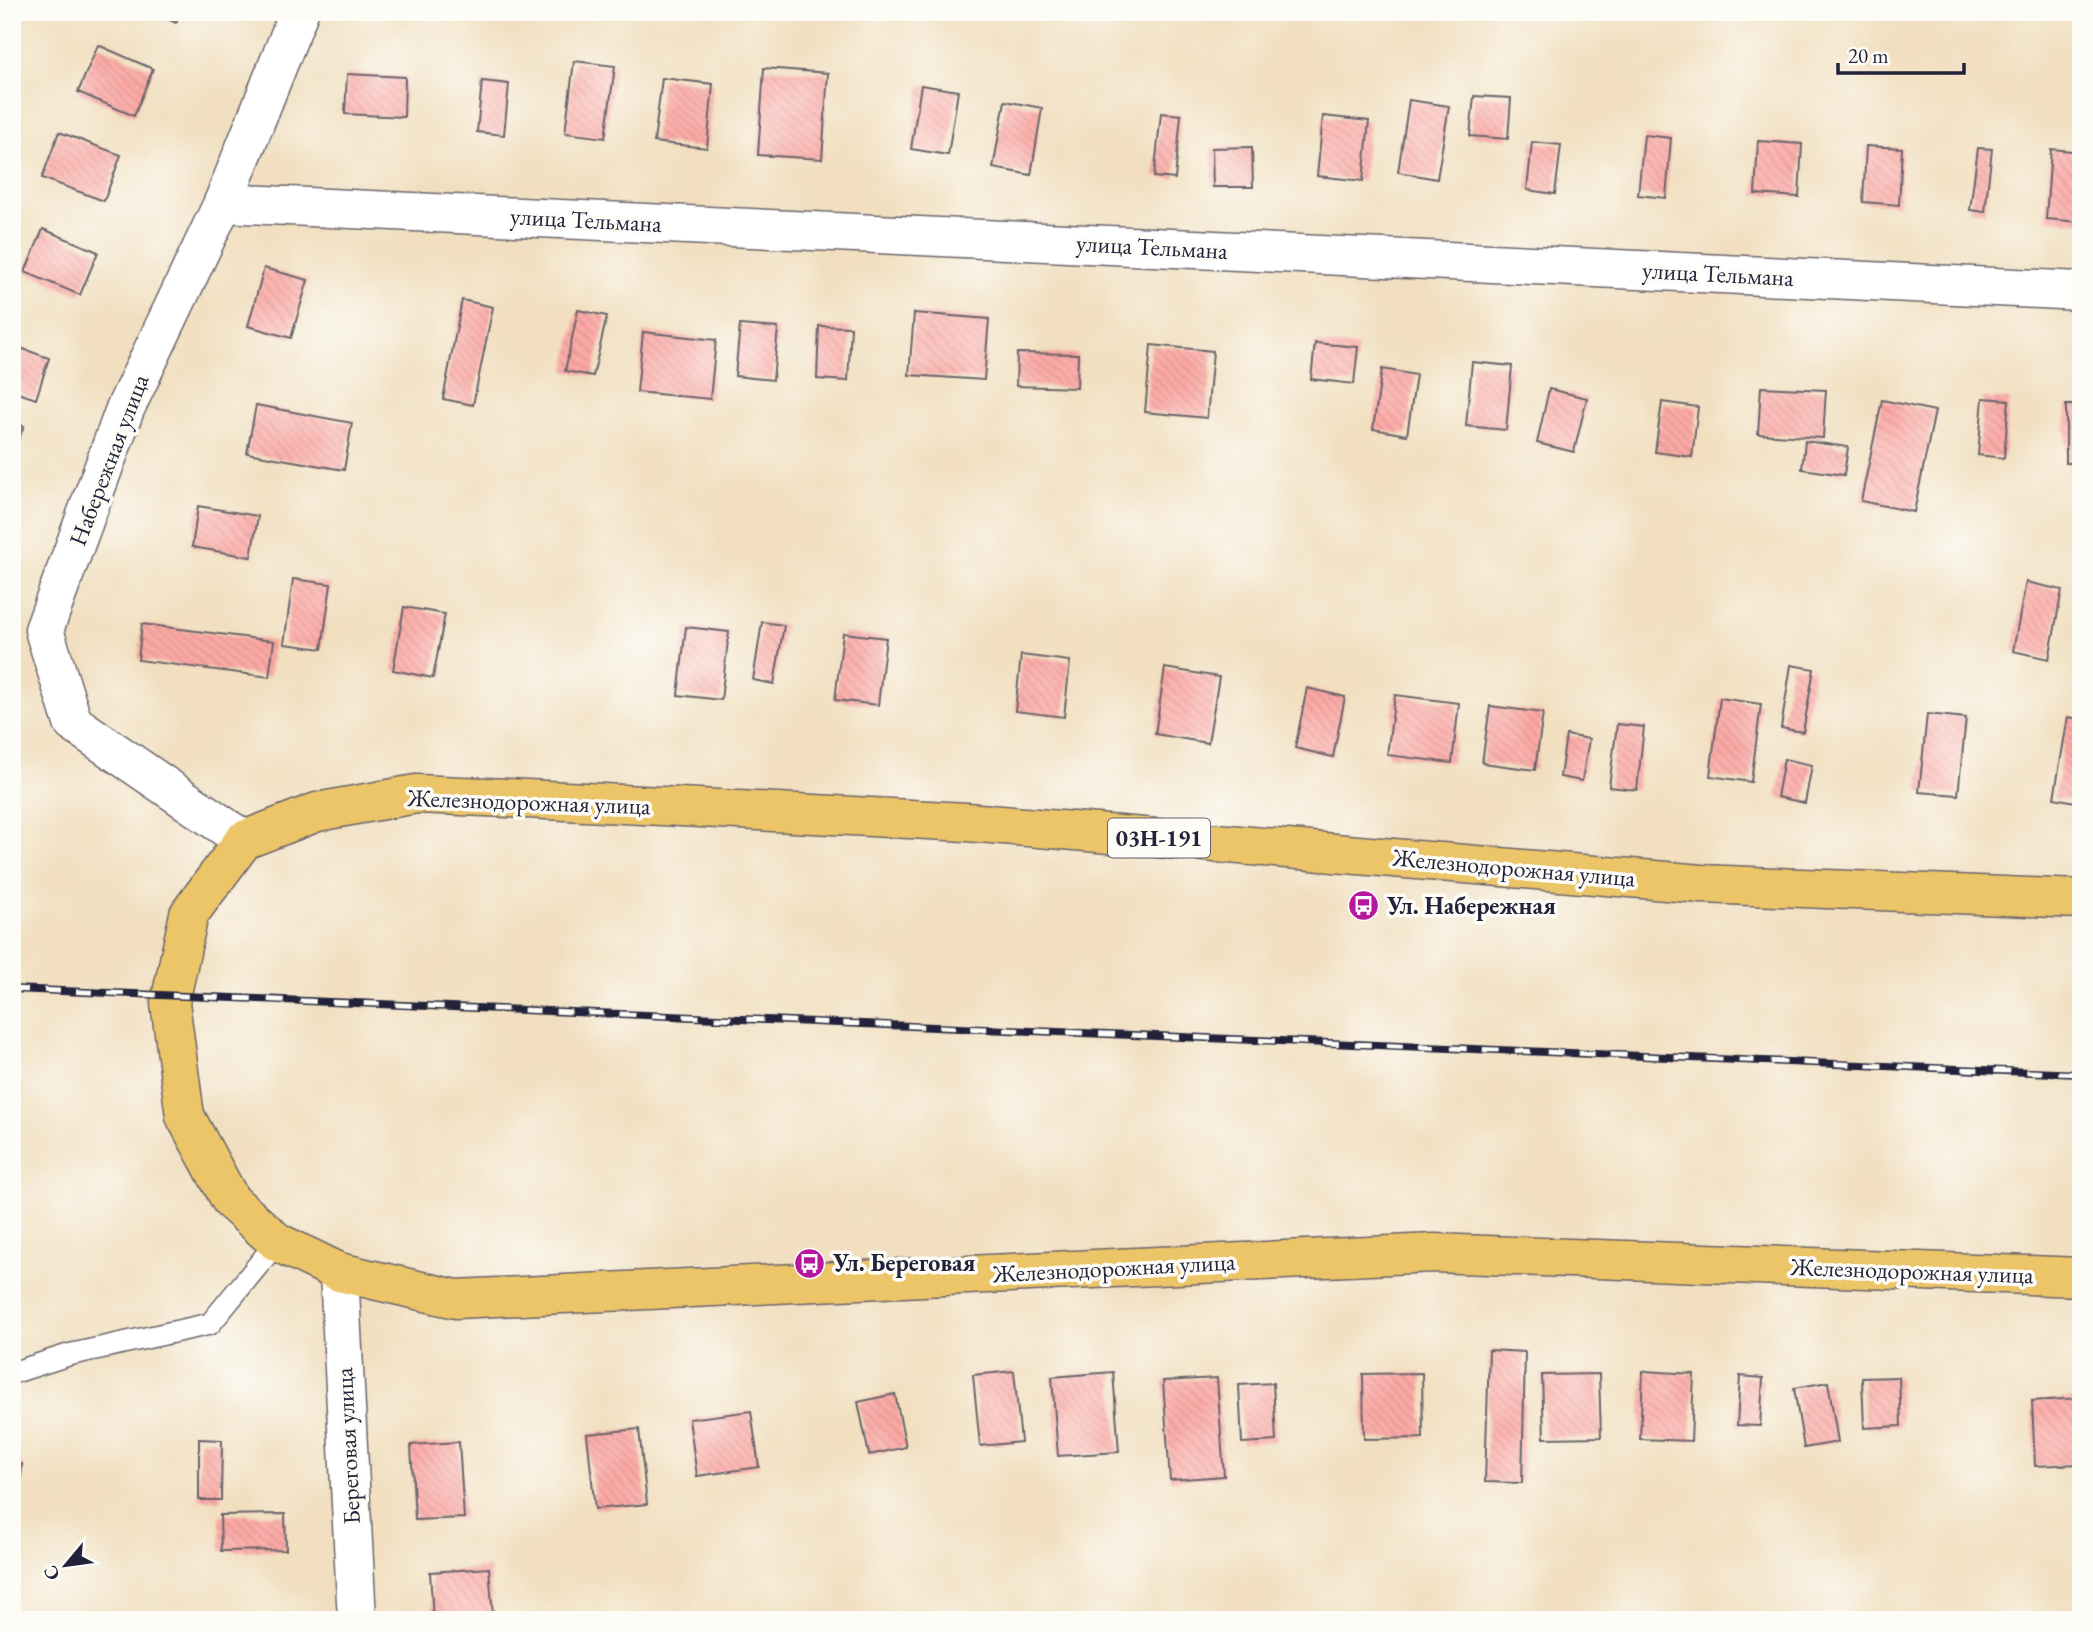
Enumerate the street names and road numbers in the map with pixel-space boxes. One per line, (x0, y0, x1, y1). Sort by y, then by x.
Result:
street label: улица Тельмана (509, 200, 663, 239)
street label: улица Тельмана (1075, 227, 1229, 266)
street label: улица Тельмана (1641, 254, 1795, 293)
street label: Набережная улица (62, 369, 156, 550)
street label: Железнодорожная улица (406, 782, 652, 821)
road number: 03Н-191 (1108, 818, 1210, 858)
street label: Железнодорожная улица (1391, 841, 1637, 894)
street label: Железнодорожная улица (991, 1246, 1237, 1289)
street label: Железнодорожная улица (1789, 1251, 2035, 1290)
street label: Береговая улица (328, 1366, 367, 1525)

